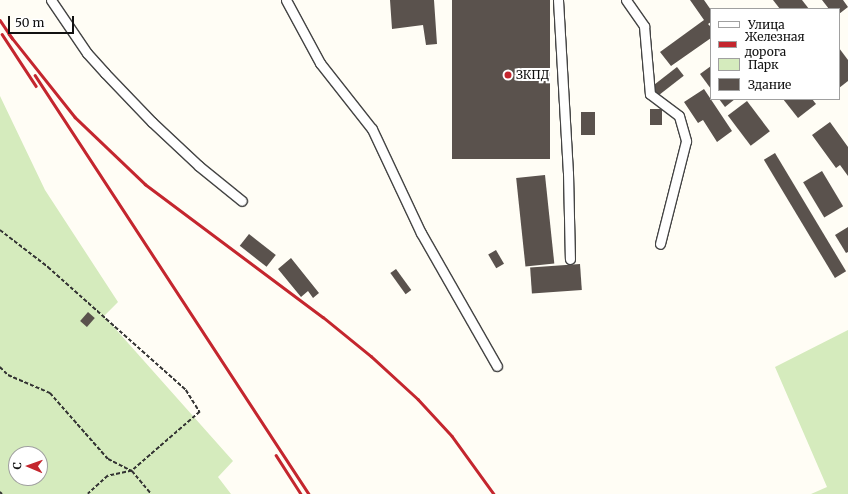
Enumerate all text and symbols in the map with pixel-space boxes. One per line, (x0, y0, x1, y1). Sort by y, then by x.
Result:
scale bar (10, 8, 76, 34)
legend (710, 8, 840, 100)
text: 50 m (15, 15, 44, 30)
text: Улица (748, 17, 785, 32)
text: Железная дорога (745, 29, 805, 59)
text: Парк (748, 57, 779, 72)
place label: ЗКПД (516, 68, 549, 82)
marker: ЗКПД (503, 70, 513, 80)
text: Здание (748, 77, 791, 92)
north arrow (8, 446, 48, 486)
text: С (10, 462, 24, 470)

